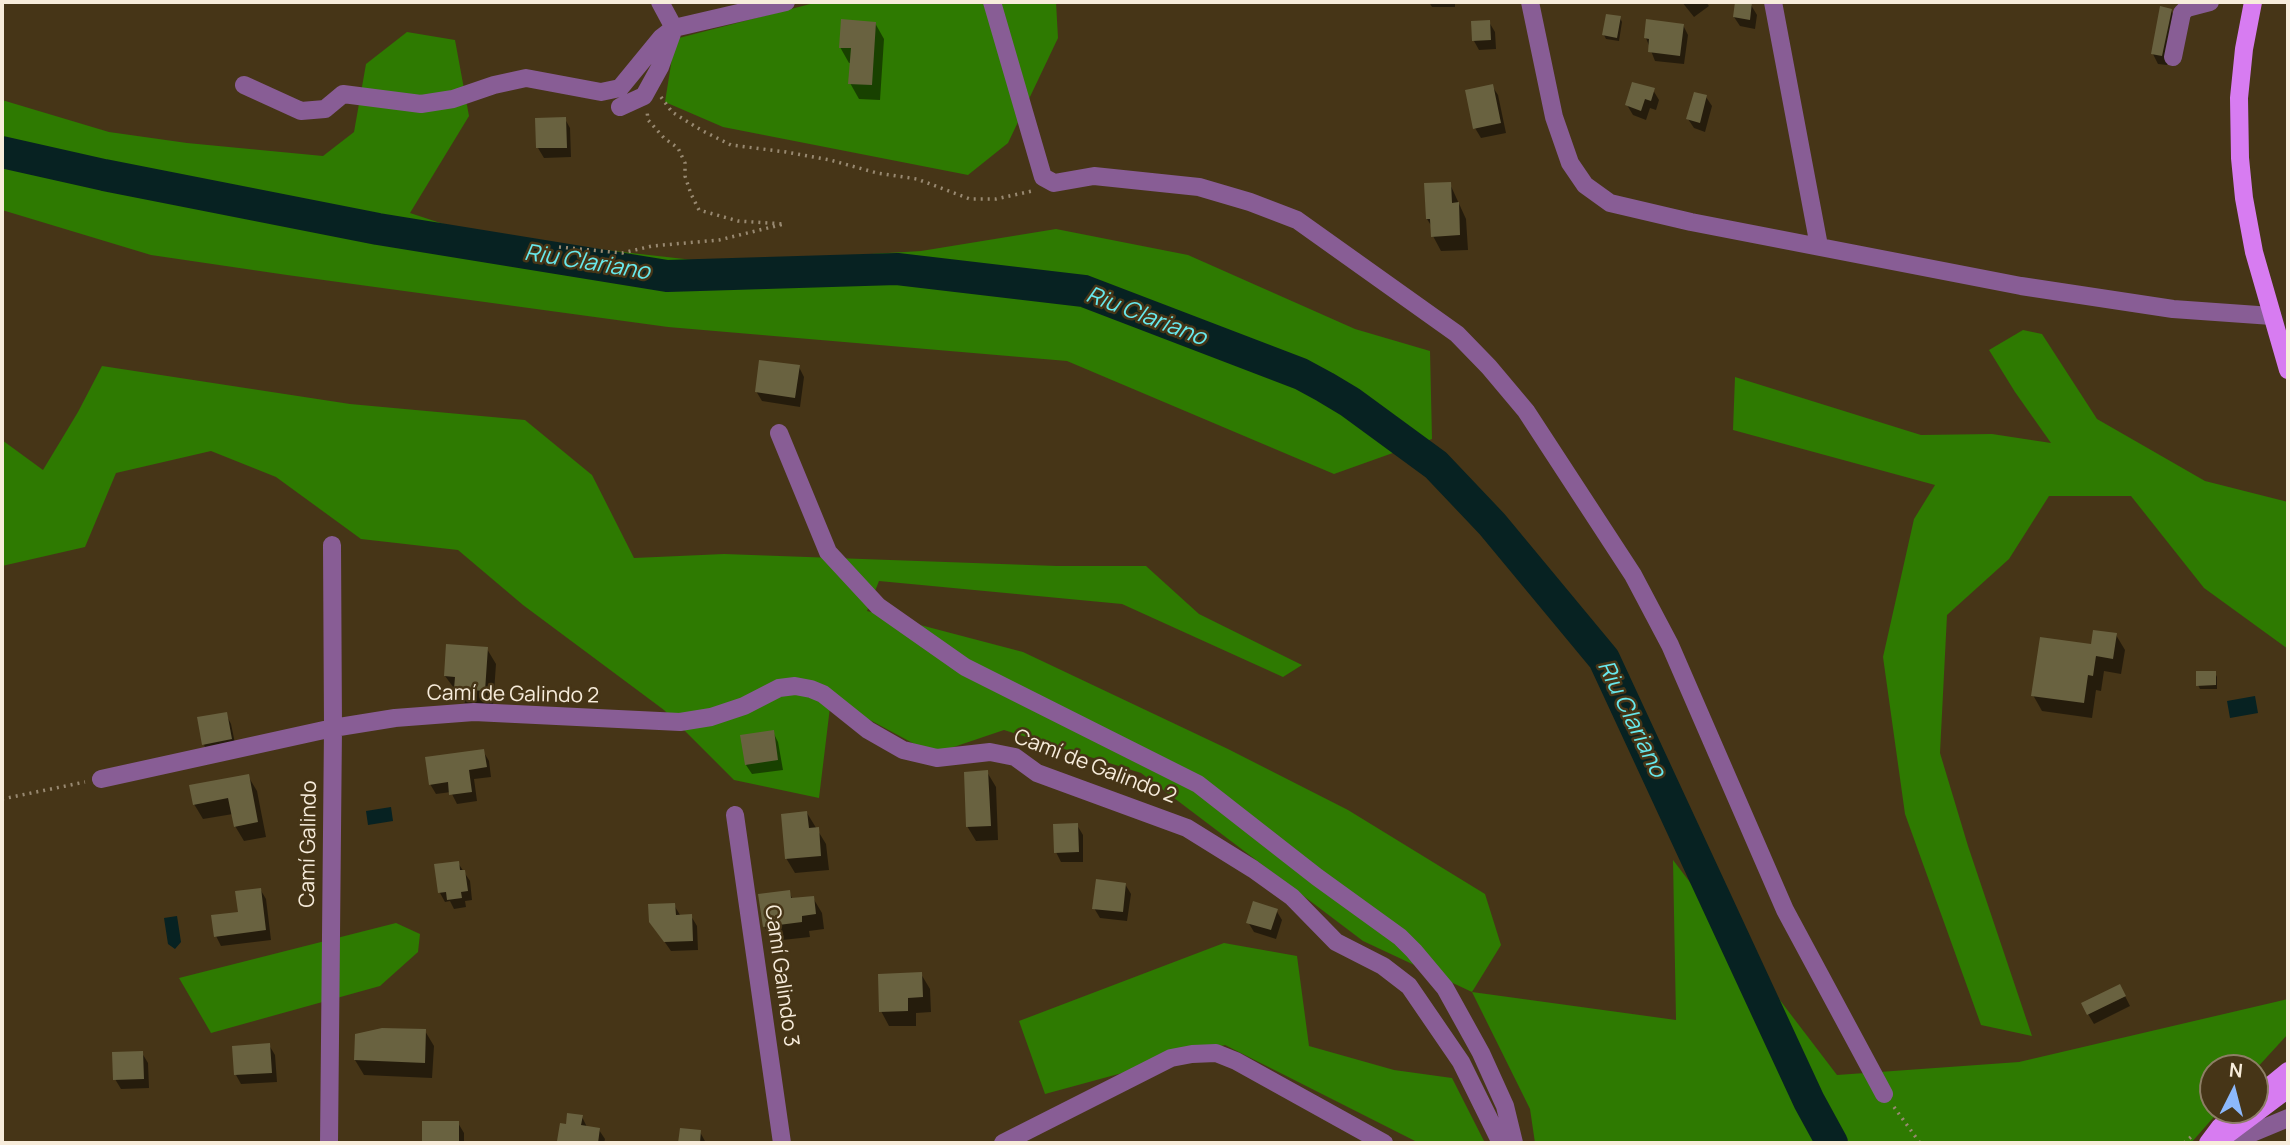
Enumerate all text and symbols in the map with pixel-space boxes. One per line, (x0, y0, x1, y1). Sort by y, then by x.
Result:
water label: Riu Clariano (522, 239, 652, 287)
water label: Riu Clariano (1082, 281, 1210, 353)
water label: Riu Clariano (1591, 656, 1671, 782)
street label: Camí de Galindo 2 (427, 681, 599, 709)
street label: Camí de Galindo 2 (1010, 724, 1180, 810)
street label: Camí Galindo (295, 780, 323, 908)
street label: Camí Galindo 3 (759, 903, 803, 1049)
north arrow (2199, 1054, 2269, 1124)
text: N (2228, 1056, 2244, 1084)

